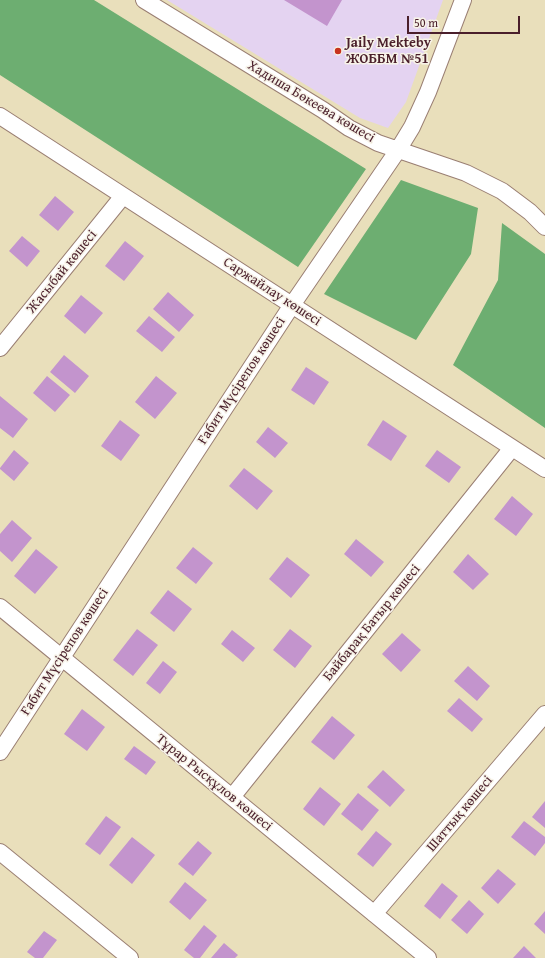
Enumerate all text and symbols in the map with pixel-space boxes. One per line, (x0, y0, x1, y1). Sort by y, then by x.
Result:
scale bar (409, 8, 522, 34)
text: 50 m (414, 14, 438, 31)
place label: Jaily Mekteby ЖОББМ №51 (346, 35, 431, 68)
marker: Jaily Mekteby ЖОББМ №51 (333, 46, 343, 56)
street label: Хадиша Бөкеева көшесі (244, 57, 378, 147)
street label: Жасыбай көшесі (23, 227, 101, 317)
street label: Саржайлау көшесі (220, 254, 324, 330)
street label: Ғабит Мүсірепов көшесі (195, 314, 289, 448)
street label: Байбарақ Батыр көшесі (320, 561, 424, 685)
street label: Ғабит Мүсірепов көшесі (18, 585, 112, 719)
street label: Тұрар Рысқұлов көшесі (152, 731, 276, 835)
street label: Шаттық көшесі (423, 773, 497, 855)

